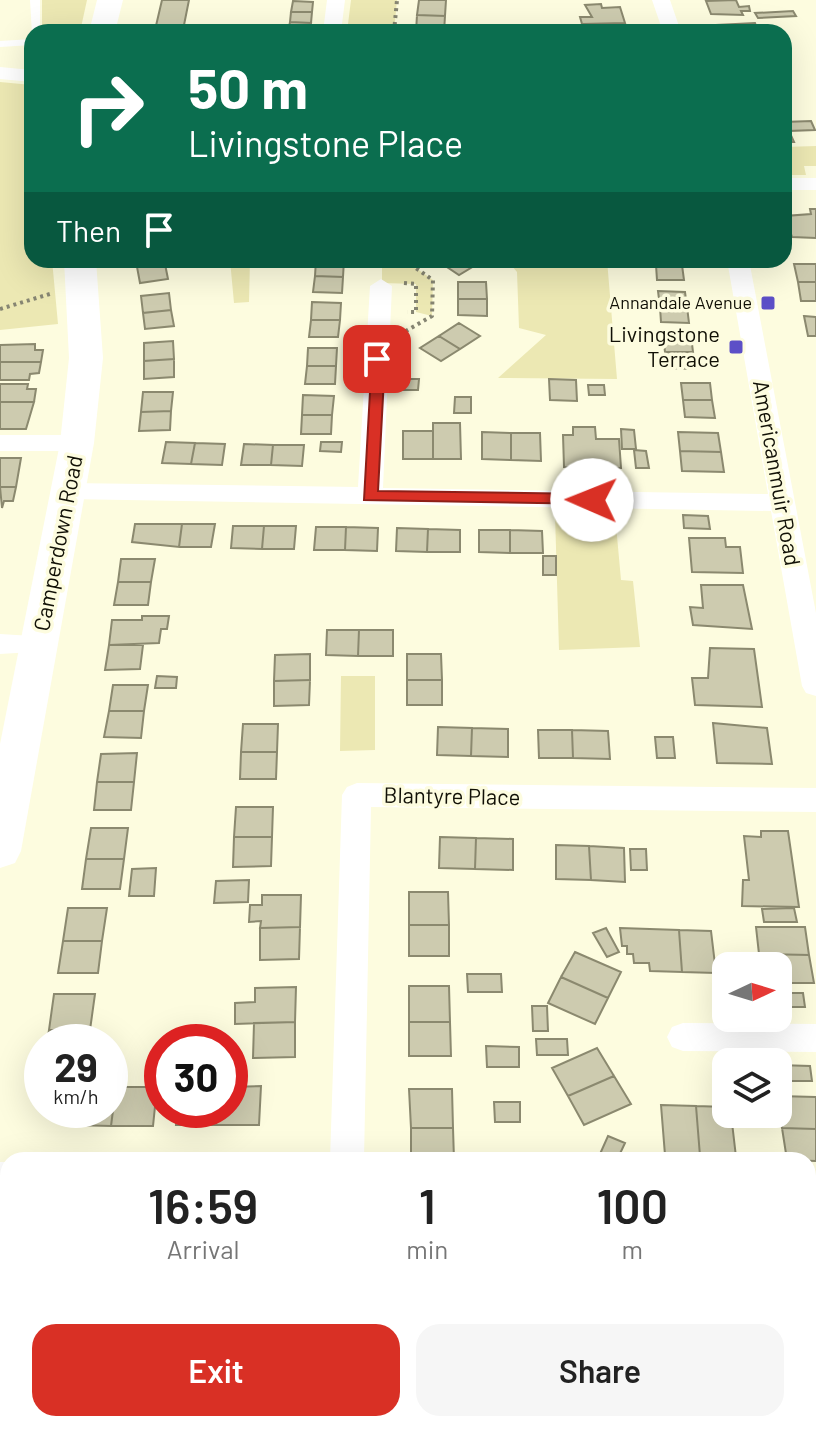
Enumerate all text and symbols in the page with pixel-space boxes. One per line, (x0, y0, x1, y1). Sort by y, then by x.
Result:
text: 50 m (188, 53, 308, 120)
icon: right (56, 56, 160, 160)
text: Livingstone Place (188, 121, 463, 164)
icon: arrive (137, 208, 181, 252)
text: Then (56, 212, 121, 248)
place label: Annandale Avenue (609, 291, 752, 313)
marker: Annandale Avenue (759, 294, 777, 312)
place label: Livingstone Terrace (609, 320, 720, 371)
pin (343, 325, 411, 393)
icon: arrive (355, 337, 399, 381)
marker: Livingstone Terrace (727, 338, 745, 356)
street label: Americanmuir Road (749, 378, 807, 568)
street label: Camperdown Road (27, 453, 87, 633)
position arrow (550, 458, 634, 542)
street label: Blantyre Place (384, 781, 521, 809)
north arrow (712, 952, 792, 1032)
map controls (712, 952, 792, 1128)
speed limit sign: 30 (144, 1024, 248, 1128)
text: 29 (54, 1042, 98, 1090)
button: layers (712, 1048, 792, 1128)
text: km/h (53, 1084, 99, 1108)
text: 16:59 (148, 1176, 258, 1234)
text: 1 (419, 1176, 436, 1234)
text: 100 (596, 1176, 668, 1234)
text: Arrival (167, 1233, 239, 1264)
text: min (406, 1233, 448, 1264)
text: m (621, 1233, 643, 1264)
button: Exit (32, 1324, 400, 1416)
button: Share (416, 1324, 784, 1416)

